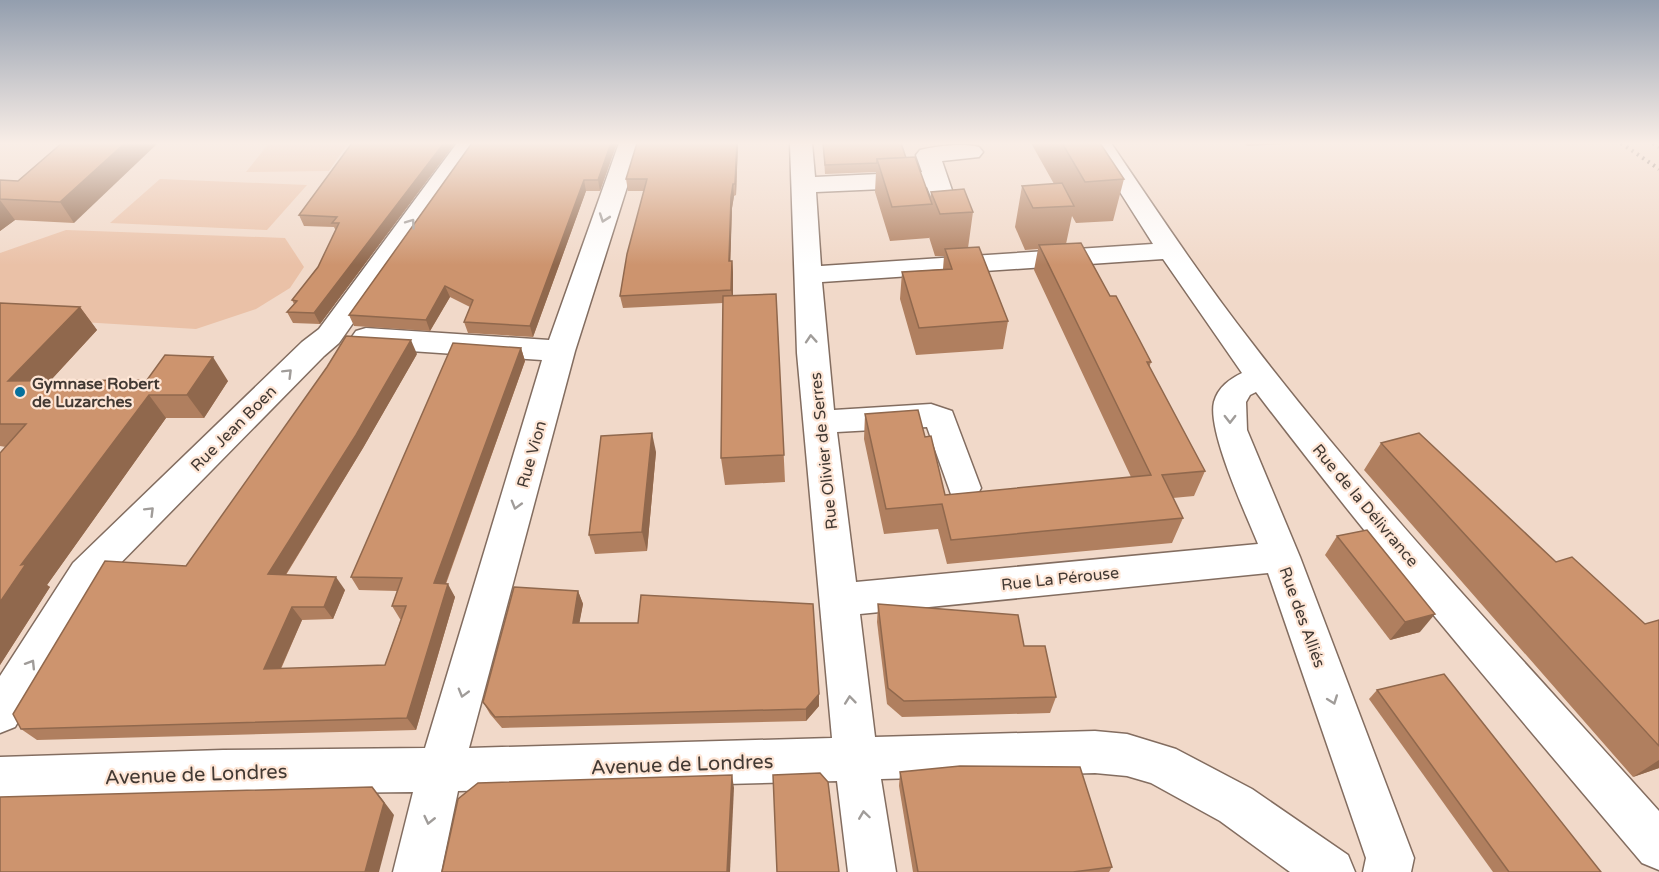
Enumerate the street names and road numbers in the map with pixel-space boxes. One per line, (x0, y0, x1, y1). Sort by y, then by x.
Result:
street label: Rue Olivier de Serres (806, 371, 842, 530)
street label: Rue Jean Boen (187, 382, 281, 476)
street label: Rue Vion (513, 418, 551, 490)
street label: Rue de la Délivrance (1308, 440, 1423, 571)
street label: Rue La Pérouse (1000, 563, 1120, 595)
street label: Rue des Alliés (1275, 564, 1330, 671)
street label: Avenue de Londres (590, 750, 774, 780)
street label: Avenue de Londres (104, 760, 288, 790)

